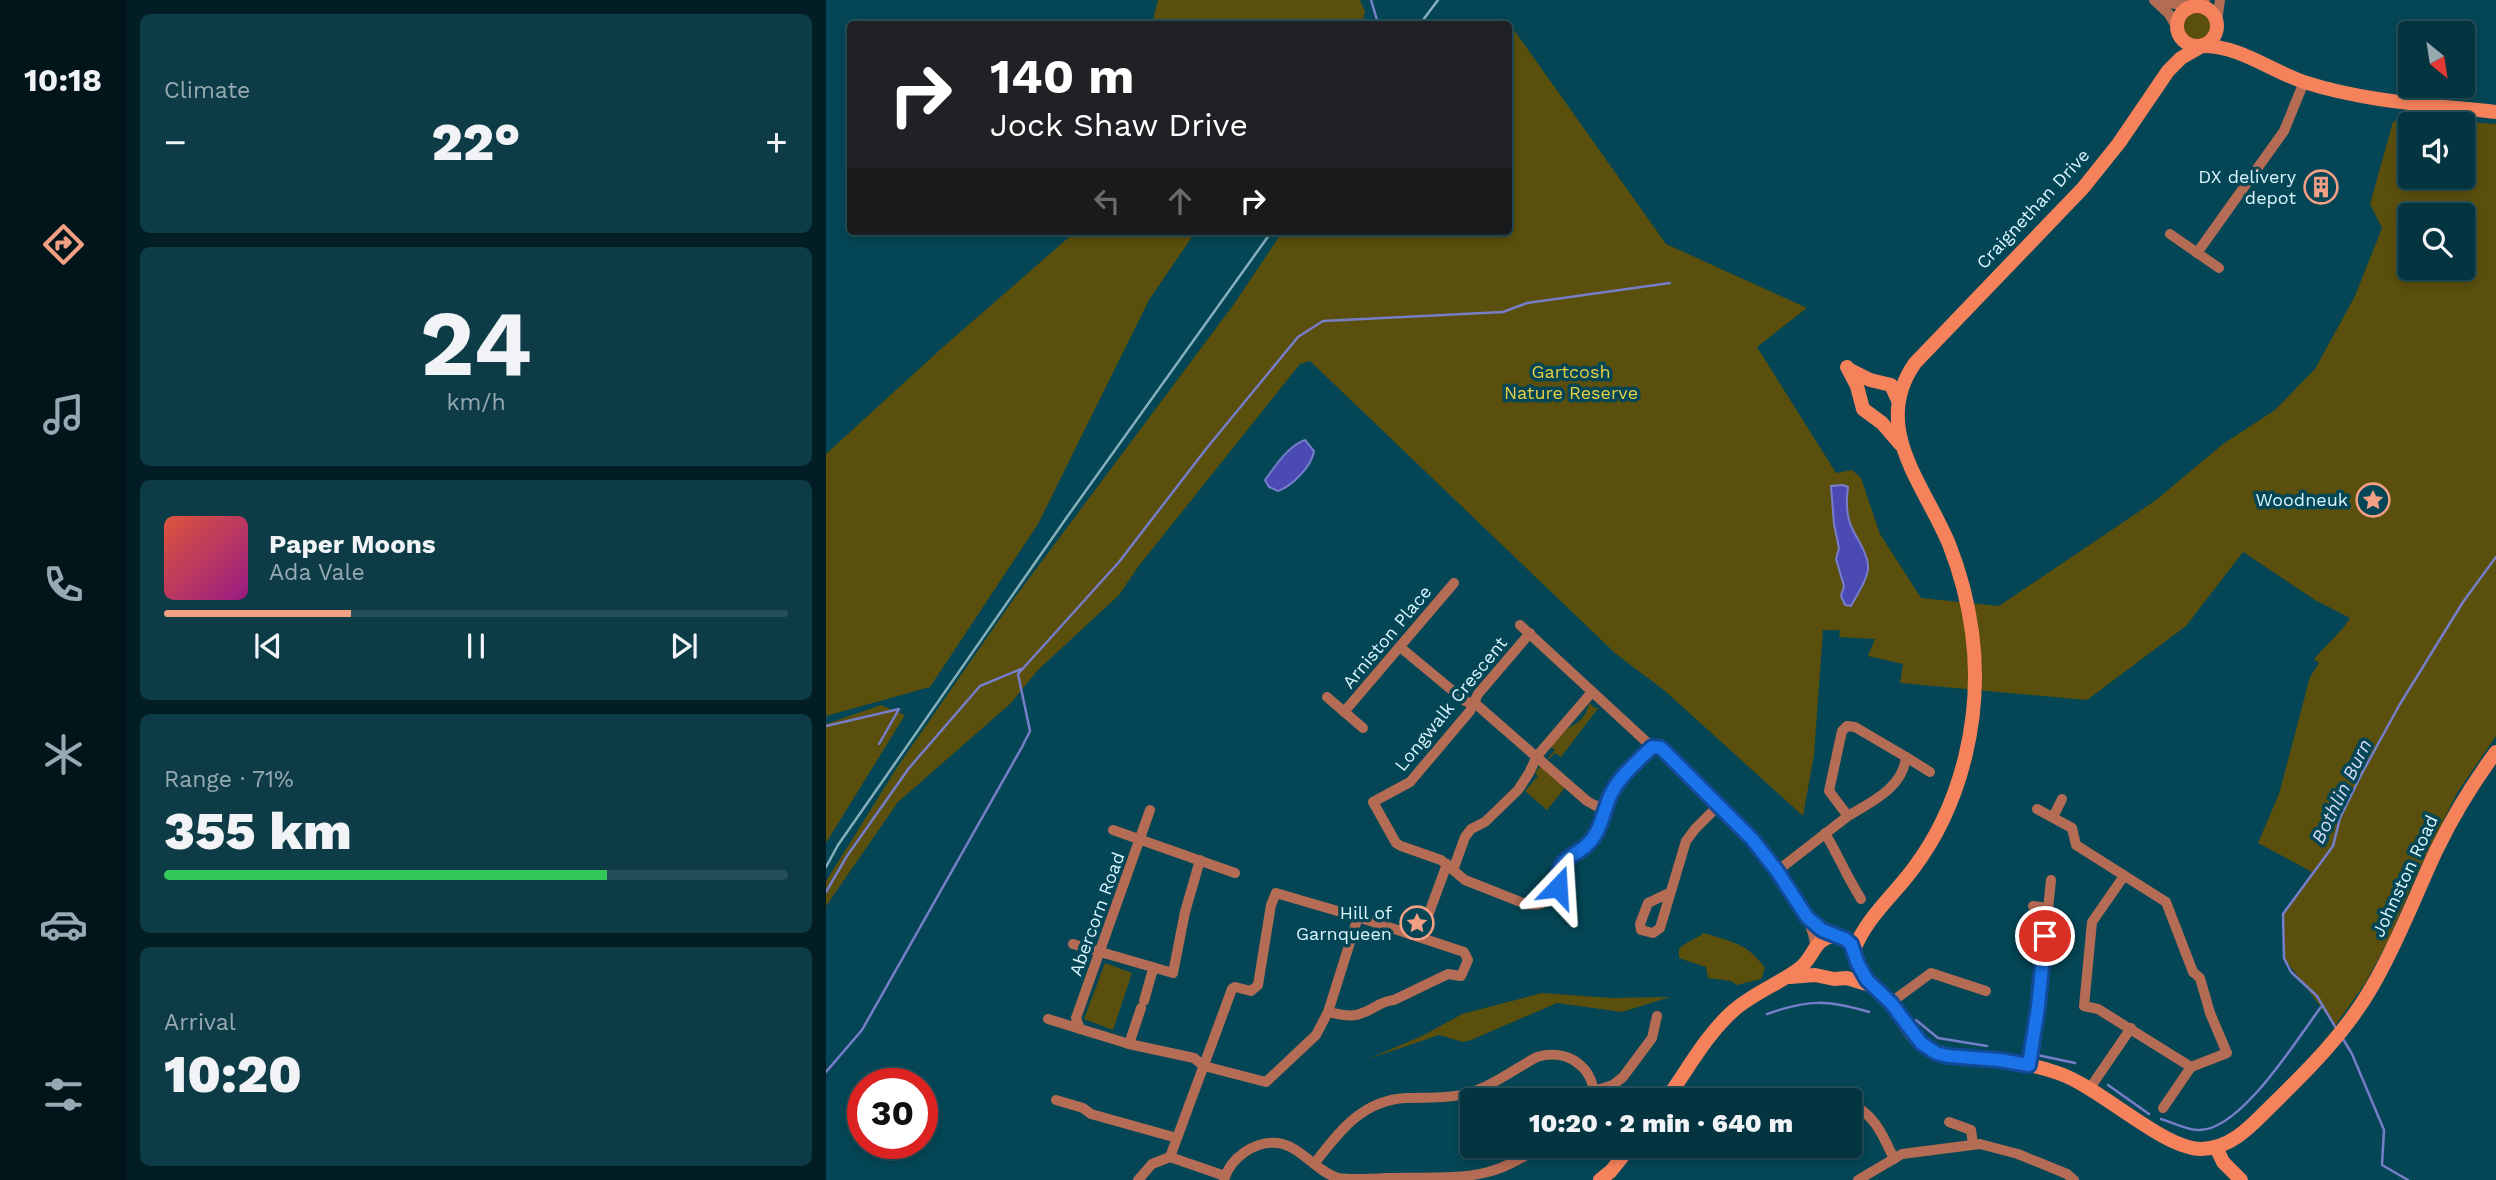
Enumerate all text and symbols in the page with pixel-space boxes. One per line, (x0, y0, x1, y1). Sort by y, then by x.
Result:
north arrow (2398, 21, 2474, 98)
map controls (2398, 21, 2475, 280)
text: 140 m (990, 47, 1134, 105)
icon: right (875, 49, 966, 140)
text: 10:18 (24, 61, 102, 99)
text: Climate (164, 77, 250, 104)
text: Jock Shaw Drive (990, 106, 1248, 144)
text: 22° (432, 112, 520, 173)
button: sound (2398, 112, 2475, 189)
text: − (164, 120, 187, 164)
text: + (765, 120, 788, 164)
street label: Craignethan Drive (1972, 144, 2094, 273)
place label: DX delivery depot (2198, 166, 2297, 208)
building icon: DX delivery depot (2302, 168, 2340, 206)
icon: left (1088, 182, 1126, 220)
icon: ahead (1161, 182, 1199, 220)
icon: right (1234, 182, 1272, 220)
button: search (2398, 203, 2475, 280)
icon: directions (39, 220, 88, 269)
text: 24 (420, 290, 532, 397)
park label: Gartcosh Nature Reserve (1504, 361, 1638, 403)
text: km/h (446, 389, 506, 416)
icon: music (39, 390, 88, 439)
place icon: Woodneuk (2354, 481, 2392, 519)
place label: Woodneuk (2256, 489, 2348, 510)
text: Paper Moons (269, 529, 436, 559)
text: Ada Vale (269, 559, 365, 586)
icon: phone (39, 560, 88, 609)
street label: Arniston Place (1338, 581, 1436, 692)
icon: previous (249, 627, 287, 665)
icon: pause (457, 627, 495, 665)
icon: next (665, 627, 703, 665)
street label: Longwalk Crescent (1390, 632, 1511, 775)
icon: climate (39, 730, 88, 779)
water label: Bothlin Burn (2306, 735, 2377, 847)
text: Range · 71% (164, 766, 294, 793)
text: 355 km (164, 801, 352, 862)
street label: Johnston Road (2367, 811, 2442, 940)
street label: Abercorn Road (1064, 849, 1129, 979)
position arrow (1521, 850, 1595, 924)
icon: car (39, 900, 88, 949)
place label: Hill of Garnqueen (1296, 902, 1392, 944)
place icon: Hill of Garnqueen (1398, 904, 1436, 942)
pin (2015, 906, 2075, 966)
icon: arrive (2026, 917, 2064, 955)
text: Arrival (164, 1009, 236, 1036)
text: 10:20 (164, 1044, 302, 1105)
speed limit sign: 30 (847, 1068, 938, 1159)
icon: filters (39, 1070, 88, 1119)
text: 10:20 · 2 min · 640 m (1529, 1108, 1793, 1138)

